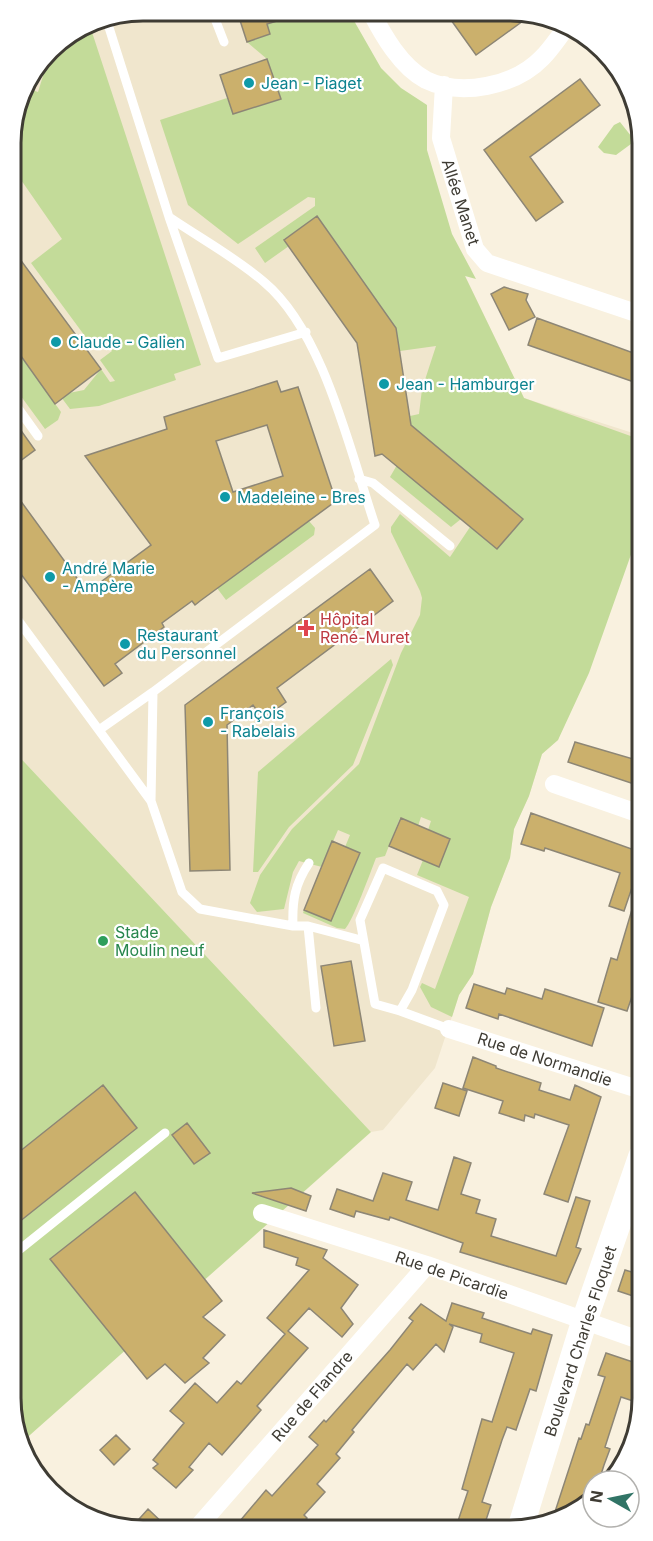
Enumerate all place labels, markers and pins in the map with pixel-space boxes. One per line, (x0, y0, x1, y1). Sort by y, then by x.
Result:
place label: Jean - Piaget (261, 73, 362, 93)
marker: Jean - Piaget (242, 76, 256, 90)
place label: Claude - Galien (68, 332, 185, 352)
marker: Claude - Galien (49, 335, 63, 349)
place label: Jean - Hamburger (396, 374, 534, 394)
marker: Jean - Hamburger (377, 377, 391, 391)
place label: Madeleine - Bres (237, 487, 366, 507)
marker: Madeleine - Bres (218, 490, 232, 504)
place label: André Marie - Ampère (62, 558, 155, 596)
marker: André Marie - Ampère (43, 570, 57, 584)
place label: Hôpital René-Muret (320, 609, 410, 647)
marker: Hôpital René-Muret (297, 619, 315, 637)
place label: Restaurant du Personnel (137, 625, 236, 663)
marker: Restaurant du Personnel (118, 637, 132, 651)
place label: François - Rabelais (220, 703, 295, 741)
marker: François - Rabelais (201, 715, 215, 729)
place label: Stade Moulin neuf (115, 922, 204, 960)
marker: Stade Moulin neuf (96, 934, 110, 948)

